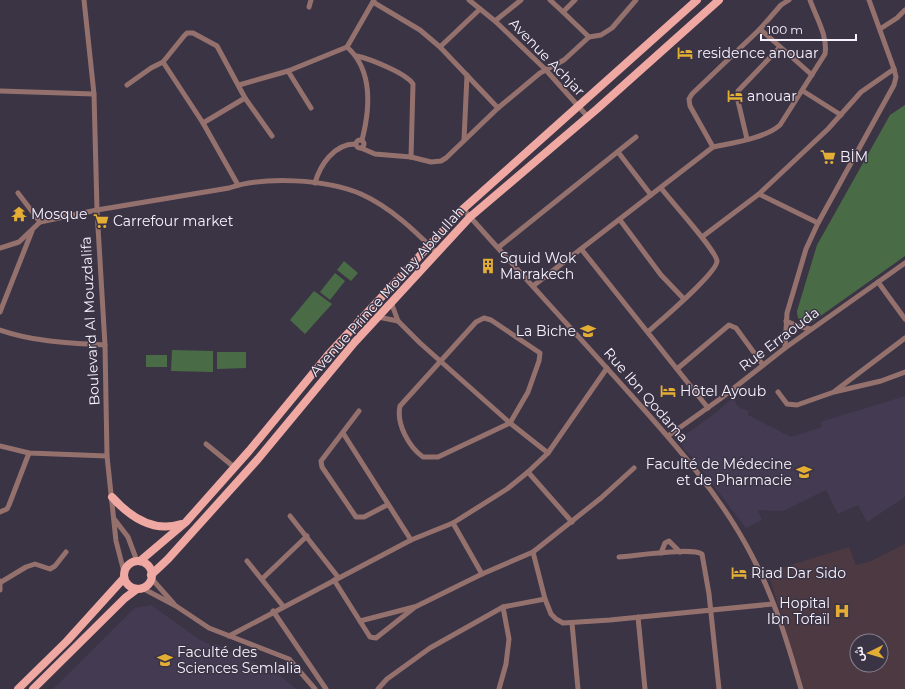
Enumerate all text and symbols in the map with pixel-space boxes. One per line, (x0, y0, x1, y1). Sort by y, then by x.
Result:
street label: Avenue Achjar (505, 14, 589, 100)
scale bar (761, 16, 856, 42)
text: 100 m (767, 22, 803, 37)
hotel icon: residence anouar (676, 44, 694, 62)
place label: residence anouar (697, 44, 819, 62)
hotel icon: anouar (726, 87, 744, 105)
place label: anouar (747, 87, 797, 105)
supermarket icon: BİM (819, 148, 837, 166)
place label: BİM (840, 148, 868, 166)
street label: Avenue Prince Moulay Abdullah (306, 202, 468, 380)
temple icon: Mosque (10, 205, 28, 223)
place label: Mosque (31, 205, 87, 223)
supermarket icon: Carrefour market (92, 212, 110, 230)
place label: Carrefour market (113, 212, 234, 230)
street label: Boulevard Al Mouzdalifa (77, 236, 103, 406)
place label: Squid Wok Marrakech (500, 249, 577, 283)
building icon: Squid Wok Marrakech (479, 257, 497, 275)
street label: Rue Erraouda (735, 303, 823, 375)
place label: La Biche (516, 322, 576, 340)
school or university icon: La Biche (579, 322, 597, 340)
street label: Rue Ibn Qodama (600, 344, 692, 446)
hotel icon: Hôtel Ayoub (659, 382, 677, 400)
place label: Hôtel Ayoub (680, 382, 766, 400)
place label: Faculté de Médecine et de Pharmacie (646, 455, 792, 489)
school or university icon: Faculté de Médecine et de Pharmacie (795, 463, 813, 481)
hotel icon: Riad Dar Sido (730, 564, 748, 582)
place label: Riad Dar Sido (751, 564, 846, 582)
place label: Hopital Ibn Tofaïl (767, 594, 830, 628)
hospital icon: Hopital Ibn Tofaïl (833, 602, 851, 620)
north arrow (849, 633, 889, 673)
place label: Faculté des Sciences Semlalia (177, 643, 302, 677)
text: ش (851, 646, 867, 662)
school or university icon: Faculté des Sciences Semlalia (156, 651, 174, 669)

